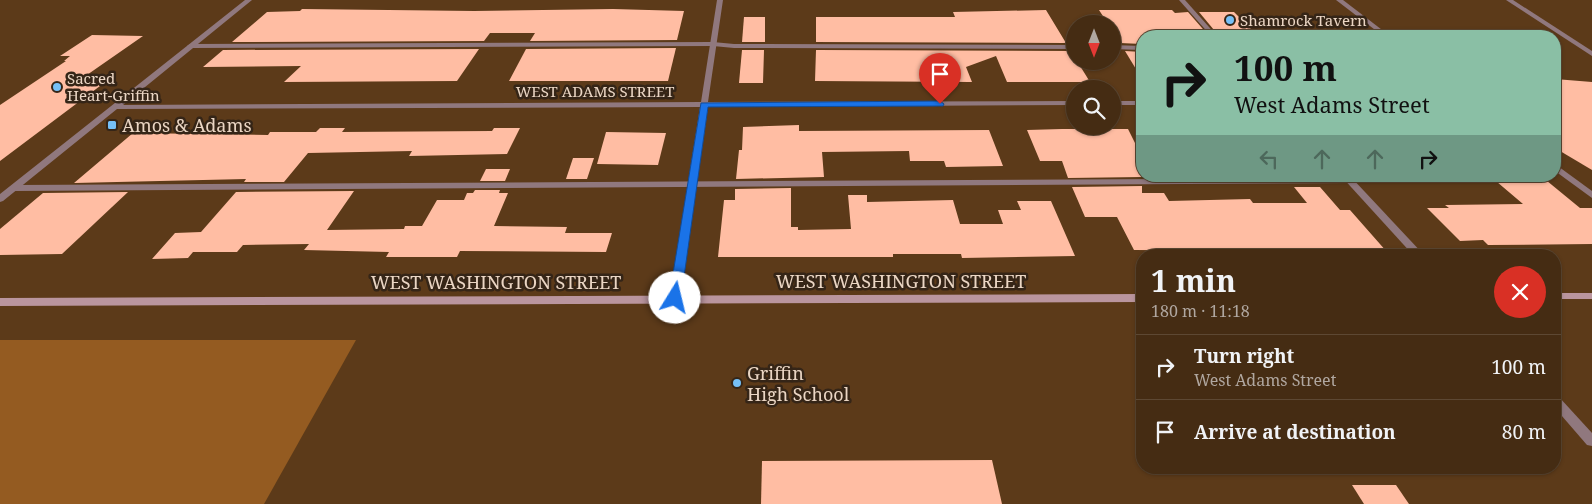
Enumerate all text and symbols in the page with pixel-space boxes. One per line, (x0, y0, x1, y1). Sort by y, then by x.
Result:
place label: Shamrock Tavern (1240, 10, 1367, 30)
marker: Shamrock Tavern (1224, 14, 1236, 26)
north arrow (1066, 15, 1121, 70)
map controls (1066, 15, 1121, 135)
text: 100 m (1234, 44, 1337, 91)
icon: right (1151, 50, 1216, 115)
pin (919, 53, 961, 104)
icon: arrive (926, 60, 954, 88)
place label: Sacred Heart-Griffin (67, 68, 160, 105)
button: search (1066, 80, 1121, 135)
marker: Sacred Heart-Griffin (51, 81, 63, 93)
street label: WEST ADAMS STREET (516, 81, 674, 101)
text: West Adams Street (1234, 89, 1430, 119)
place label: Amos & Adams (122, 113, 252, 137)
marker: Amos & Adams (106, 119, 118, 131)
icon: left (1255, 145, 1283, 173)
icon: ahead (1308, 145, 1336, 173)
icon: ahead (1361, 145, 1389, 173)
icon: right (1414, 145, 1442, 173)
text: 1 min (1151, 260, 1236, 301)
button: close (1494, 266, 1546, 318)
street label: WEST WASHINGTON STREET (776, 269, 1026, 293)
street label: WEST WASHINGTON STREET (371, 270, 621, 294)
position arrow (648, 271, 700, 323)
text: 180 m · 11:18 (1151, 300, 1250, 322)
text: Turn right (1194, 343, 1294, 369)
icon: right (1151, 353, 1179, 381)
text: 100 m (1491, 354, 1546, 380)
place label: Griffin High School (747, 361, 850, 406)
text: West Adams Street (1194, 369, 1336, 391)
marker: Griffin High School (731, 377, 743, 389)
icon: arrive (1151, 418, 1179, 446)
text: Arrive at destination (1194, 419, 1396, 445)
text: 80 m (1502, 419, 1546, 445)

